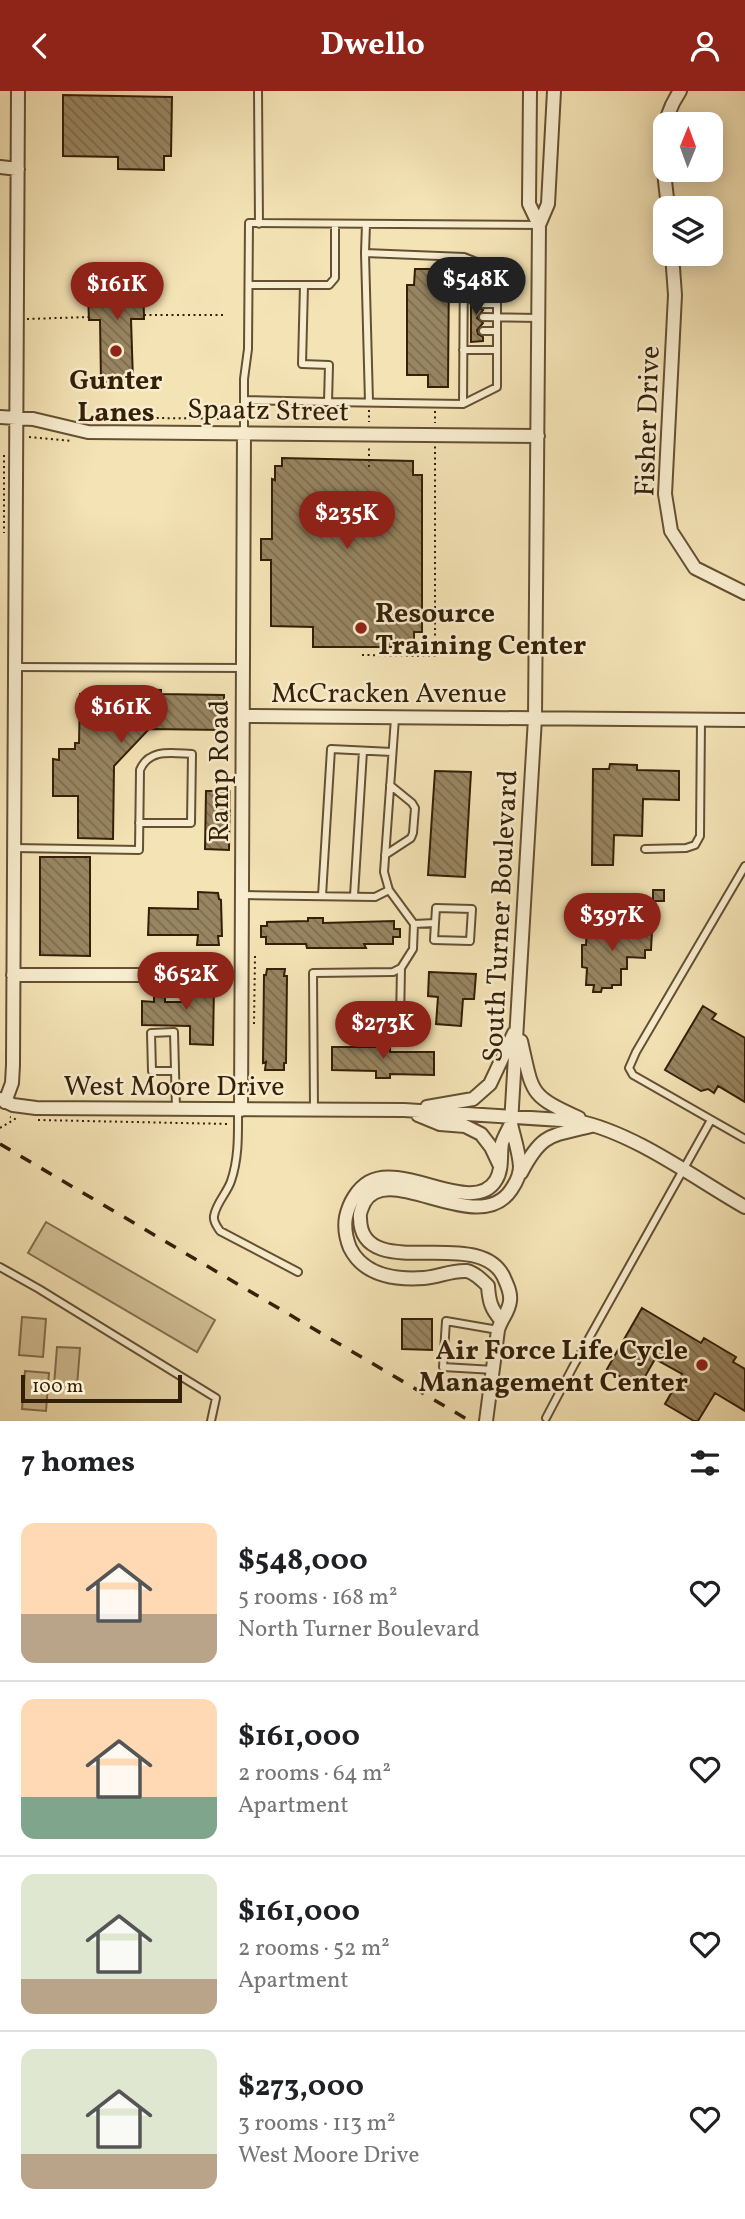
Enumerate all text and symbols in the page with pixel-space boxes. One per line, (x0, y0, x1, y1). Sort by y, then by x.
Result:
text: Dwello (320, 24, 425, 68)
icon: back (21, 27, 59, 65)
icon: person (686, 27, 724, 65)
north arrow (653, 112, 723, 182)
map controls (653, 112, 723, 266)
button: layers (653, 196, 723, 266)
pin: $548K (427, 257, 525, 317)
pin: $161K (68, 263, 166, 322)
text: $548K (443, 264, 509, 296)
text: $161K (87, 269, 147, 301)
marker: Gunter Lanes (108, 343, 124, 359)
street label: Fisher Drive (626, 345, 671, 497)
place label: Gunter Lanes (69, 362, 163, 433)
street label: Spaatz Street (187, 391, 349, 432)
pin: $235K (298, 491, 396, 551)
text: $235K (315, 498, 379, 530)
place label: Resource Training Center (375, 595, 586, 666)
marker: Resource Training Center (353, 620, 369, 636)
street label: McCracken Avenue (271, 675, 507, 714)
pin: $161K (72, 685, 170, 745)
text: $161K (91, 692, 151, 724)
street label: Ramp Road (201, 700, 240, 842)
street label: South Turner Boulevard (474, 769, 529, 1063)
pin: $397K (563, 893, 661, 953)
text: $397K (580, 900, 644, 932)
pin: $652K (137, 953, 235, 1012)
text: $652K (153, 959, 219, 991)
pin: $273K (334, 1002, 432, 1061)
text: $273K (351, 1008, 415, 1040)
street label: West Moore Drive (64, 1068, 284, 1107)
place label: Air Force Life Cycle Management Center (418, 1332, 688, 1403)
marker: Air Force Life Cycle Management Center (694, 1357, 710, 1373)
scale bar (21, 1372, 182, 1404)
text: 100 m (32, 1374, 83, 1400)
text: 7 homes (21, 1442, 135, 1484)
icon: filters (686, 1444, 724, 1482)
text: $548,000 (238, 1540, 368, 1582)
icon: home (77, 1551, 161, 1635)
icon: heart (686, 1574, 724, 1612)
text: 5 rooms · 168 m² (238, 1582, 397, 1614)
text: North Turner Boulevard (238, 1614, 480, 1646)
text: $161,000 (238, 1716, 360, 1758)
icon: home (77, 1727, 161, 1811)
icon: heart (686, 1750, 724, 1788)
text: 2 rooms · 64 m² (238, 1758, 391, 1790)
text: Apartment (238, 1790, 349, 1822)
text: $161,000 (238, 1891, 360, 1933)
icon: home (77, 1902, 161, 1986)
icon: heart (686, 1925, 724, 1963)
text: 2 rooms · 52 m² (238, 1933, 390, 1965)
text: Apartment (238, 1965, 349, 1997)
text: $273,000 (238, 2066, 364, 2108)
icon: home (77, 2077, 161, 2161)
icon: heart (686, 2100, 724, 2138)
text: 3 rooms · 113 m² (238, 2108, 396, 2140)
text: West Moore Drive (238, 2140, 419, 2172)

